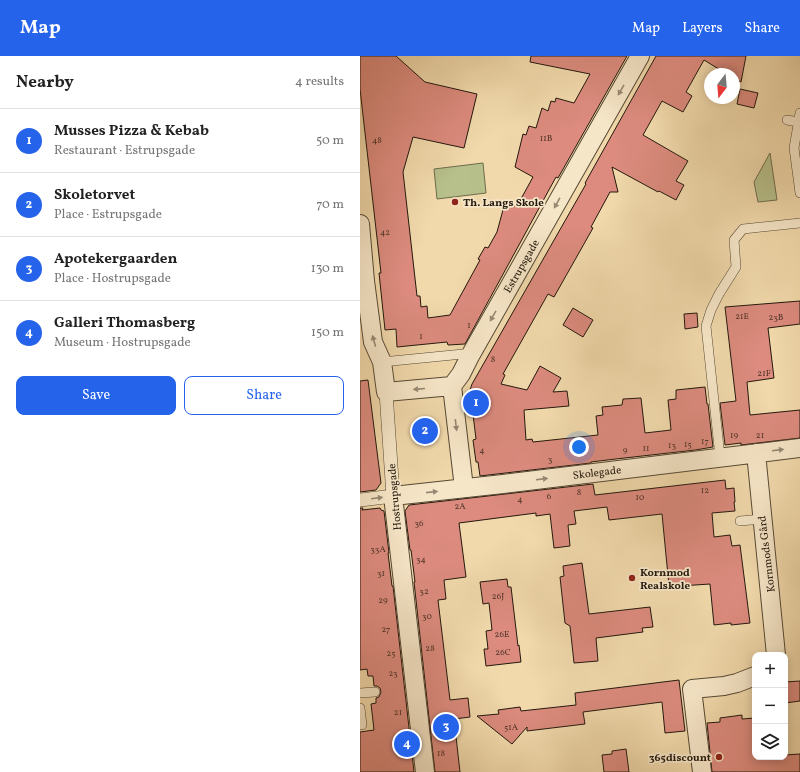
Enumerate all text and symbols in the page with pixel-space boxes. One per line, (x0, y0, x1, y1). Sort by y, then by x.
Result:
text: Map (20, 15, 61, 41)
text: Map (632, 19, 660, 38)
text: Layers (682, 19, 722, 38)
text: Share (744, 19, 780, 38)
north arrow (704, 68, 740, 104)
text: Nearby (16, 71, 74, 94)
text: 4 results (295, 73, 344, 91)
one-way arrow (617, 84, 624, 96)
text: Musses Pizza & Kebab (54, 121, 209, 142)
text: 1 (26, 132, 32, 150)
text: 50 m (316, 132, 344, 150)
house number: 11B (540, 132, 553, 145)
house number: 48 (372, 134, 382, 147)
text: Restaurant · Estrupsgade (54, 142, 195, 160)
text: Skoletorvet (54, 185, 135, 206)
text: 2 (26, 196, 32, 214)
text: 70 m (316, 196, 344, 214)
place label: Th. Langs Skole (463, 196, 544, 211)
marker: Th. Langs Skole (450, 197, 460, 207)
one-way arrow (553, 197, 560, 209)
text: Place · Estrupsgade (54, 206, 162, 224)
house number: 42 (380, 226, 390, 239)
street label: Estrupsgade (501, 237, 544, 296)
text: Apotekergaarden (54, 249, 177, 270)
text: 3 (26, 260, 32, 278)
text: 130 m (311, 260, 344, 278)
text: Place · Hostrupsgade (54, 270, 171, 288)
one-way arrow (489, 310, 496, 322)
house number: 21E (735, 310, 749, 323)
house number: 23B (769, 311, 784, 324)
text: Galleri Thomasberg (54, 313, 195, 334)
house number: 1 (467, 319, 471, 332)
text: 4 (25, 324, 33, 342)
text: 150 m (311, 324, 344, 342)
house number: 1 (419, 330, 423, 343)
text: Museum · Hostrupsgade (54, 334, 191, 352)
one-way arrow (371, 335, 377, 347)
house number: 8 (491, 353, 496, 366)
house number: 21F (757, 367, 771, 380)
button: Save (16, 376, 176, 415)
button: Share (184, 376, 344, 415)
one-way arrow (413, 386, 425, 392)
pin: 1 (463, 388, 489, 418)
pin: 2 (412, 416, 438, 446)
one-way arrow (453, 419, 459, 431)
house number: 19 (730, 429, 738, 442)
house number: 21 (756, 429, 764, 442)
house number: 17 (701, 435, 709, 448)
your location (569, 437, 589, 457)
house number: 15 (684, 438, 692, 451)
house number: 13 (668, 439, 676, 452)
house number: 11 (643, 442, 649, 455)
house number: 4 (479, 444, 485, 457)
house number: 9 (623, 444, 628, 457)
one-way arrow (772, 447, 784, 453)
house number: 3 (548, 453, 553, 466)
street label: Hostrupsgade (385, 463, 406, 531)
street label: Skolegade (572, 463, 622, 484)
one-way arrow (536, 476, 548, 482)
house number: 12 (701, 484, 709, 497)
house number: 8 (577, 486, 582, 499)
one-way arrow (426, 488, 438, 495)
house number: 6 (547, 490, 552, 503)
house number: 10 (636, 491, 645, 504)
house number: 4 (517, 493, 523, 506)
one-way arrow (371, 495, 383, 501)
house number: 2A (454, 500, 466, 513)
street label: Kornmods Gård (755, 515, 780, 593)
house number: 36 (414, 517, 424, 530)
house number: 33A (370, 543, 386, 556)
house number: 34 (416, 553, 426, 566)
place label: Kornmod Realskole (640, 566, 690, 594)
house number: 31 (377, 567, 385, 580)
marker: Kornmod Realskole (627, 573, 637, 583)
house number: 32 (419, 585, 429, 598)
house number: 26J (492, 590, 504, 603)
house number: 29 (378, 594, 388, 607)
house number: 30 (422, 610, 433, 623)
house number: 27 (382, 623, 390, 636)
house number: 26E (495, 628, 510, 641)
house number: 28 (425, 642, 435, 655)
house number: 26C (495, 646, 511, 659)
house number: 25 (386, 647, 396, 660)
map controls (752, 652, 788, 760)
button: + (752, 652, 788, 688)
house number: 23 (388, 667, 398, 680)
button: − (752, 688, 788, 724)
house number: 21 (394, 706, 402, 719)
pin: 3 (433, 712, 459, 742)
house number: 51A (504, 721, 519, 734)
button: layers (752, 724, 788, 760)
pin: 4 (394, 729, 420, 759)
house number: 18 (437, 747, 445, 760)
place label: 365discount (649, 751, 711, 766)
marker: 365discount (714, 752, 724, 762)

